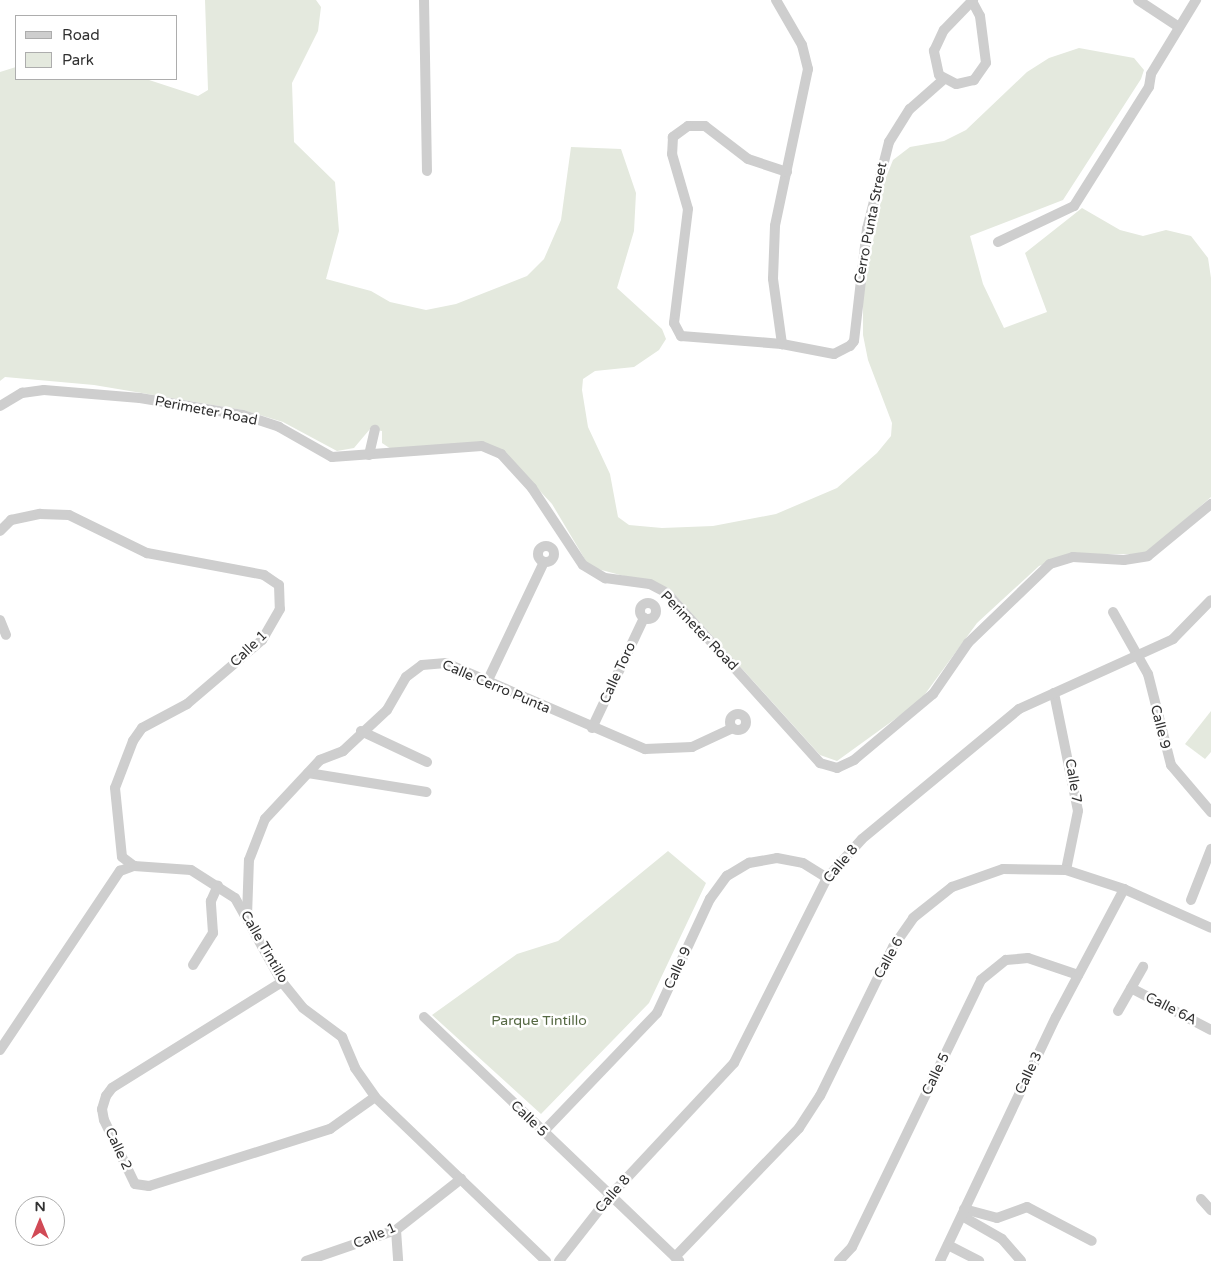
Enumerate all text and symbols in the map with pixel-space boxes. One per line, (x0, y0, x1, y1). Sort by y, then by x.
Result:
legend (15, 15, 178, 80)
text: Road (62, 26, 100, 44)
text: Park (62, 51, 94, 69)
street label: Cerro Punta Street (851, 161, 891, 285)
street label: Perimeter Road (153, 393, 259, 429)
street label: Perimeter Road (657, 588, 741, 674)
street label: Calle 1 (227, 627, 271, 671)
street label: Calle Toro (596, 640, 640, 706)
street label: Calle Cerro Punta (439, 657, 553, 717)
street label: Calle 9 (1146, 703, 1174, 751)
street label: Calle 7 (1061, 757, 1085, 805)
street label: Calle 8 (820, 841, 862, 887)
street label: Calle Tintillo (237, 908, 291, 986)
street label: Calle 6 (871, 934, 907, 982)
street label: Calle 9 (661, 944, 695, 992)
street label: Calle 6A (1143, 989, 1199, 1029)
park label: Parque Tintillo (491, 1013, 587, 1029)
street label: Calle 3 (1012, 1049, 1046, 1097)
street label: Calle 5 (919, 1050, 953, 1098)
street label: Calle 5 (507, 1097, 551, 1141)
street label: Calle 2 (101, 1125, 135, 1173)
street label: Calle 8 (592, 1172, 634, 1216)
north arrow (15, 1196, 65, 1246)
text: N (34, 1198, 46, 1215)
street label: Calle 1 (351, 1219, 399, 1253)

